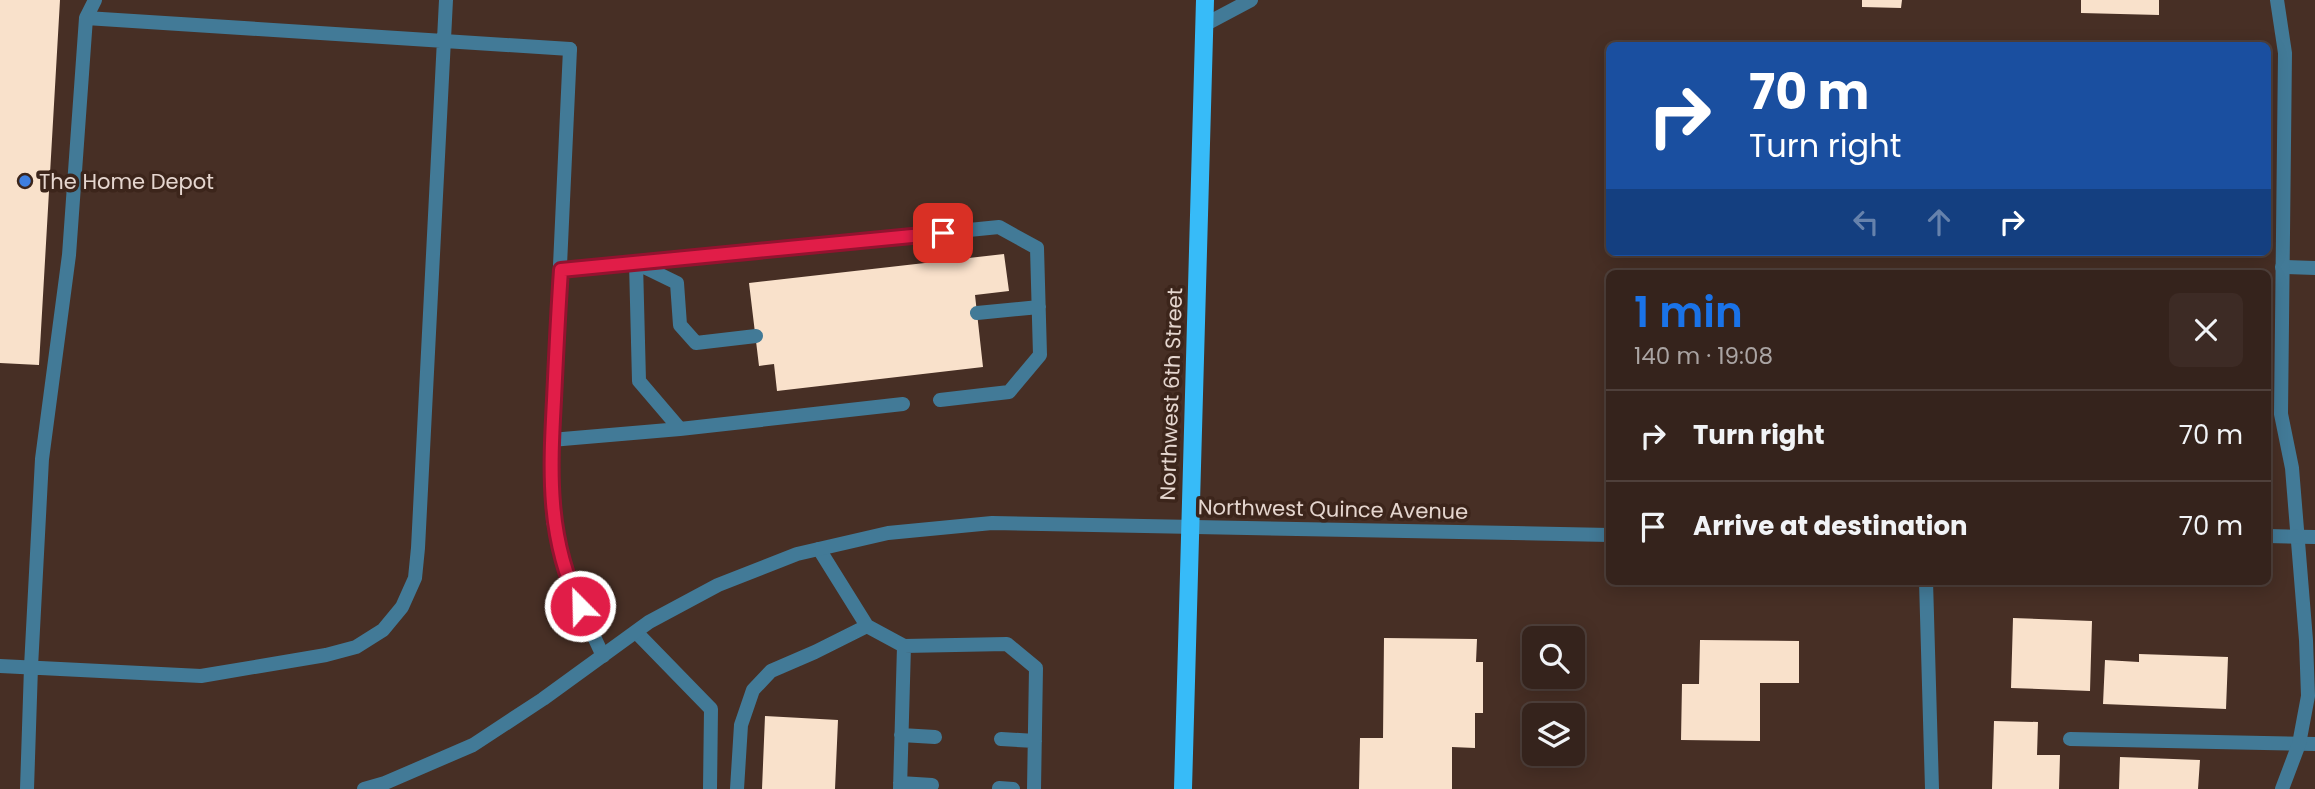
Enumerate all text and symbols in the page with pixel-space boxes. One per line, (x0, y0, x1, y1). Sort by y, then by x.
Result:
text: 70 m (1749, 58, 1869, 126)
icon: right (1634, 70, 1725, 161)
text: Turn right (1749, 123, 1901, 168)
place label: The Home Depot (39, 167, 214, 196)
marker: The Home Depot (17, 173, 33, 189)
pin (913, 203, 973, 263)
icon: left (1847, 203, 1885, 241)
icon: ahead (1920, 203, 1958, 241)
icon: right (1993, 203, 2031, 241)
icon: arrive (924, 214, 962, 252)
text: 1 min (1634, 283, 1743, 342)
street label: Northwest 6th Street (1153, 287, 1189, 501)
button: close (2169, 293, 2243, 367)
text: 140 m · 19:08 (1634, 340, 1773, 372)
icon: right (1634, 417, 1672, 455)
text: Turn right (1693, 417, 1825, 453)
text: 70 m (2179, 417, 2243, 453)
street label: Northwest Quince Avenue (1198, 492, 1468, 526)
icon: arrive (1634, 508, 1672, 546)
text: Arrive at destination (1693, 508, 1968, 544)
text: 70 m (2179, 508, 2243, 544)
position arrow (543, 569, 617, 643)
map controls (1522, 626, 1585, 766)
button: search (1522, 626, 1585, 689)
button: layers (1522, 703, 1585, 766)

